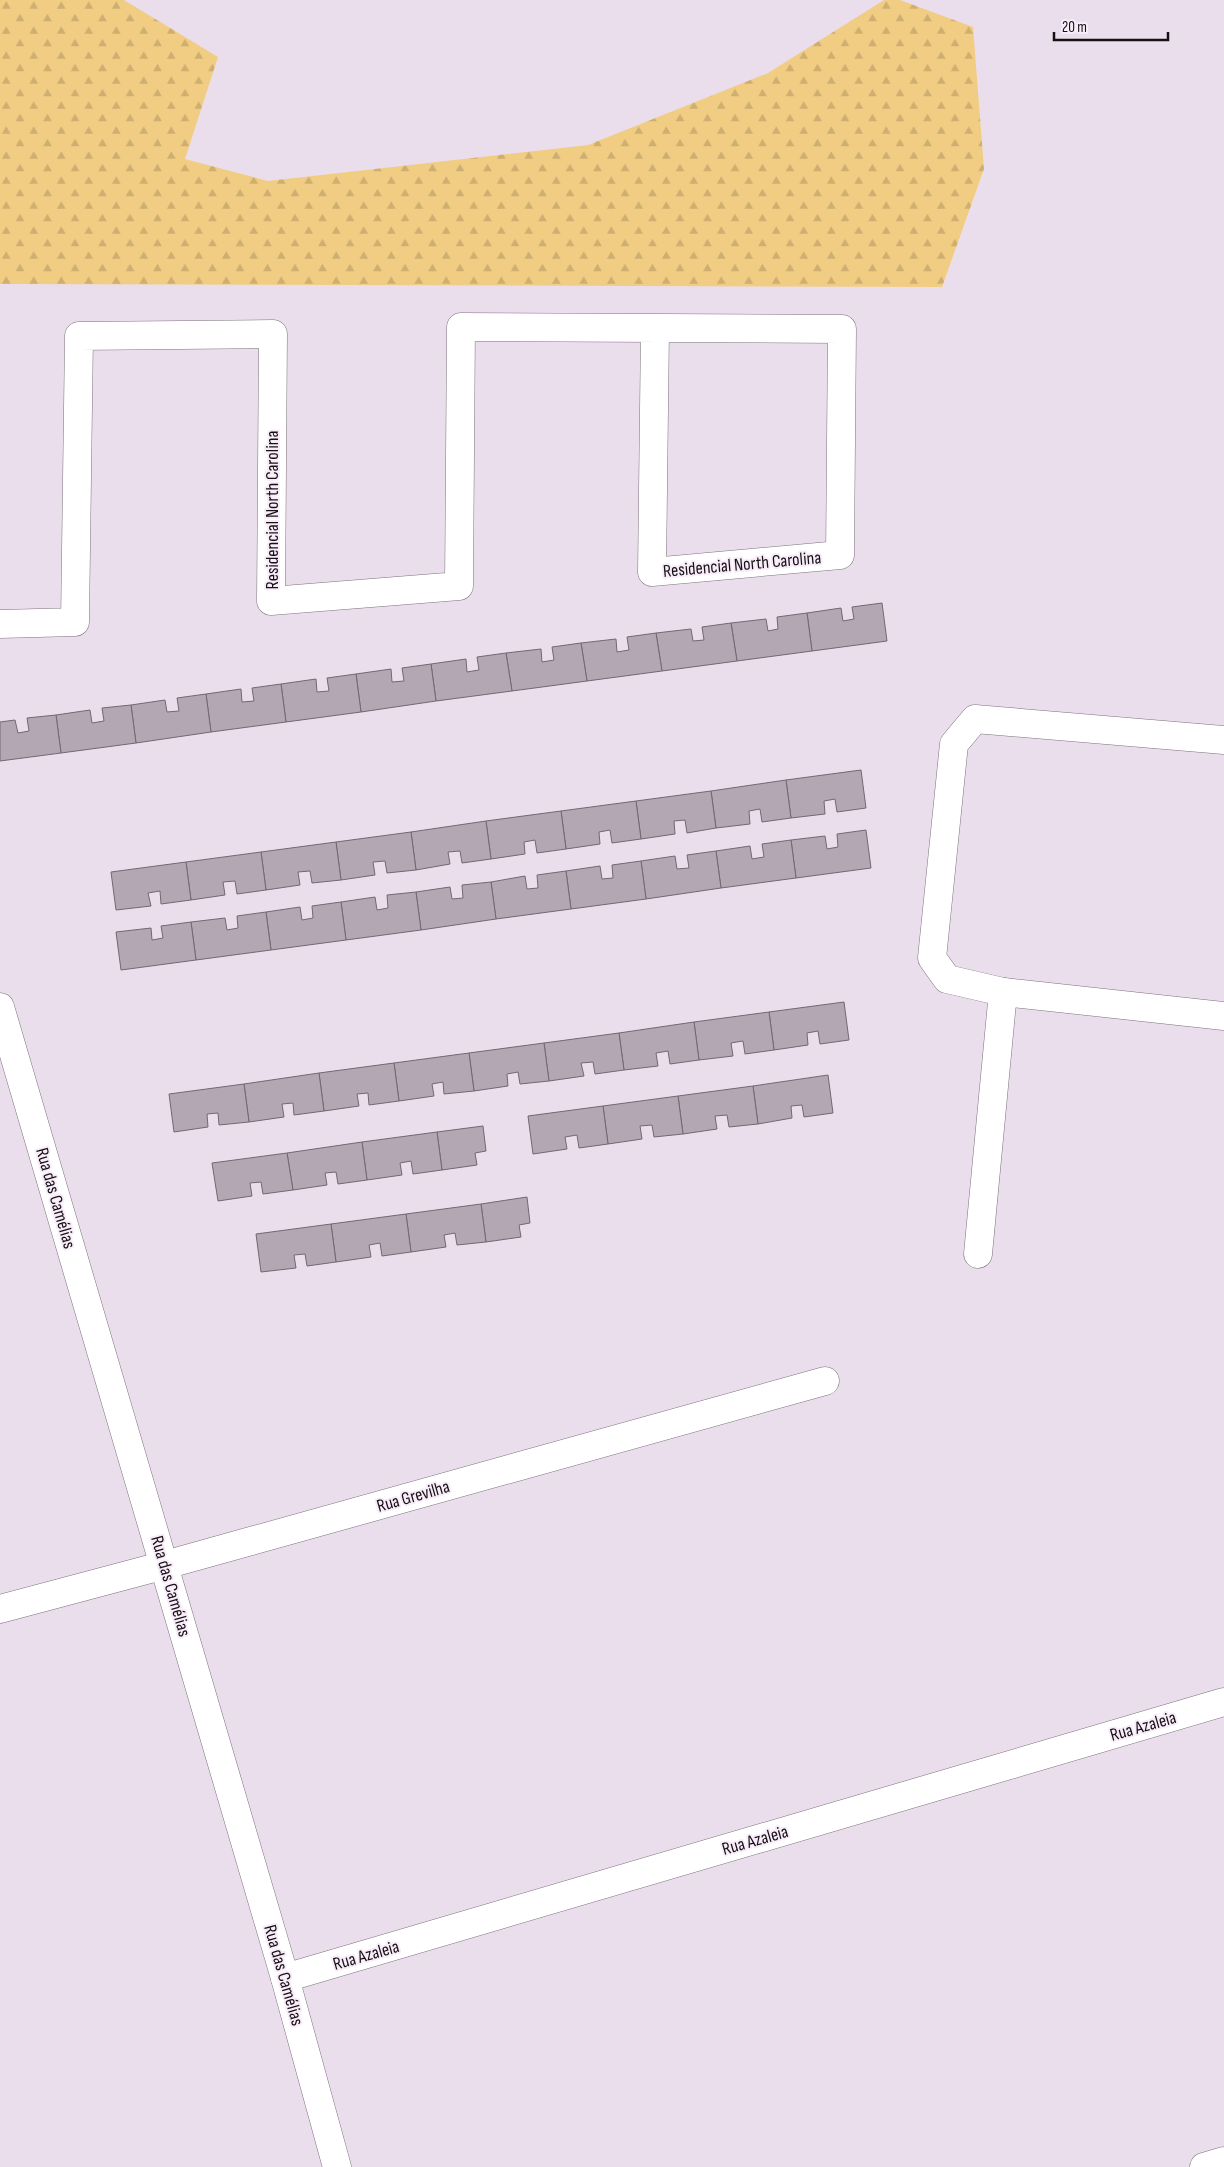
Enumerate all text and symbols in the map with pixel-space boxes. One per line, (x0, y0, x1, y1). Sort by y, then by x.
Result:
scale bar (1054, 10, 1168, 42)
text: 20 m (1062, 18, 1087, 37)
street label: Residencial North Carolina (262, 431, 283, 589)
street label: Residencial North Carolina (662, 547, 822, 582)
street label: Rua das Camélias (31, 1145, 80, 1251)
street label: Rua Grevilha (374, 1476, 452, 1517)
street label: Rua das Camélias (146, 1533, 195, 1639)
street label: Rua Azaleia (1108, 1707, 1179, 1746)
street label: Rua Azaleia (720, 1821, 791, 1860)
street label: Rua das Camélias (259, 1922, 308, 2028)
street label: Rua Azaleia (331, 1936, 402, 1975)

